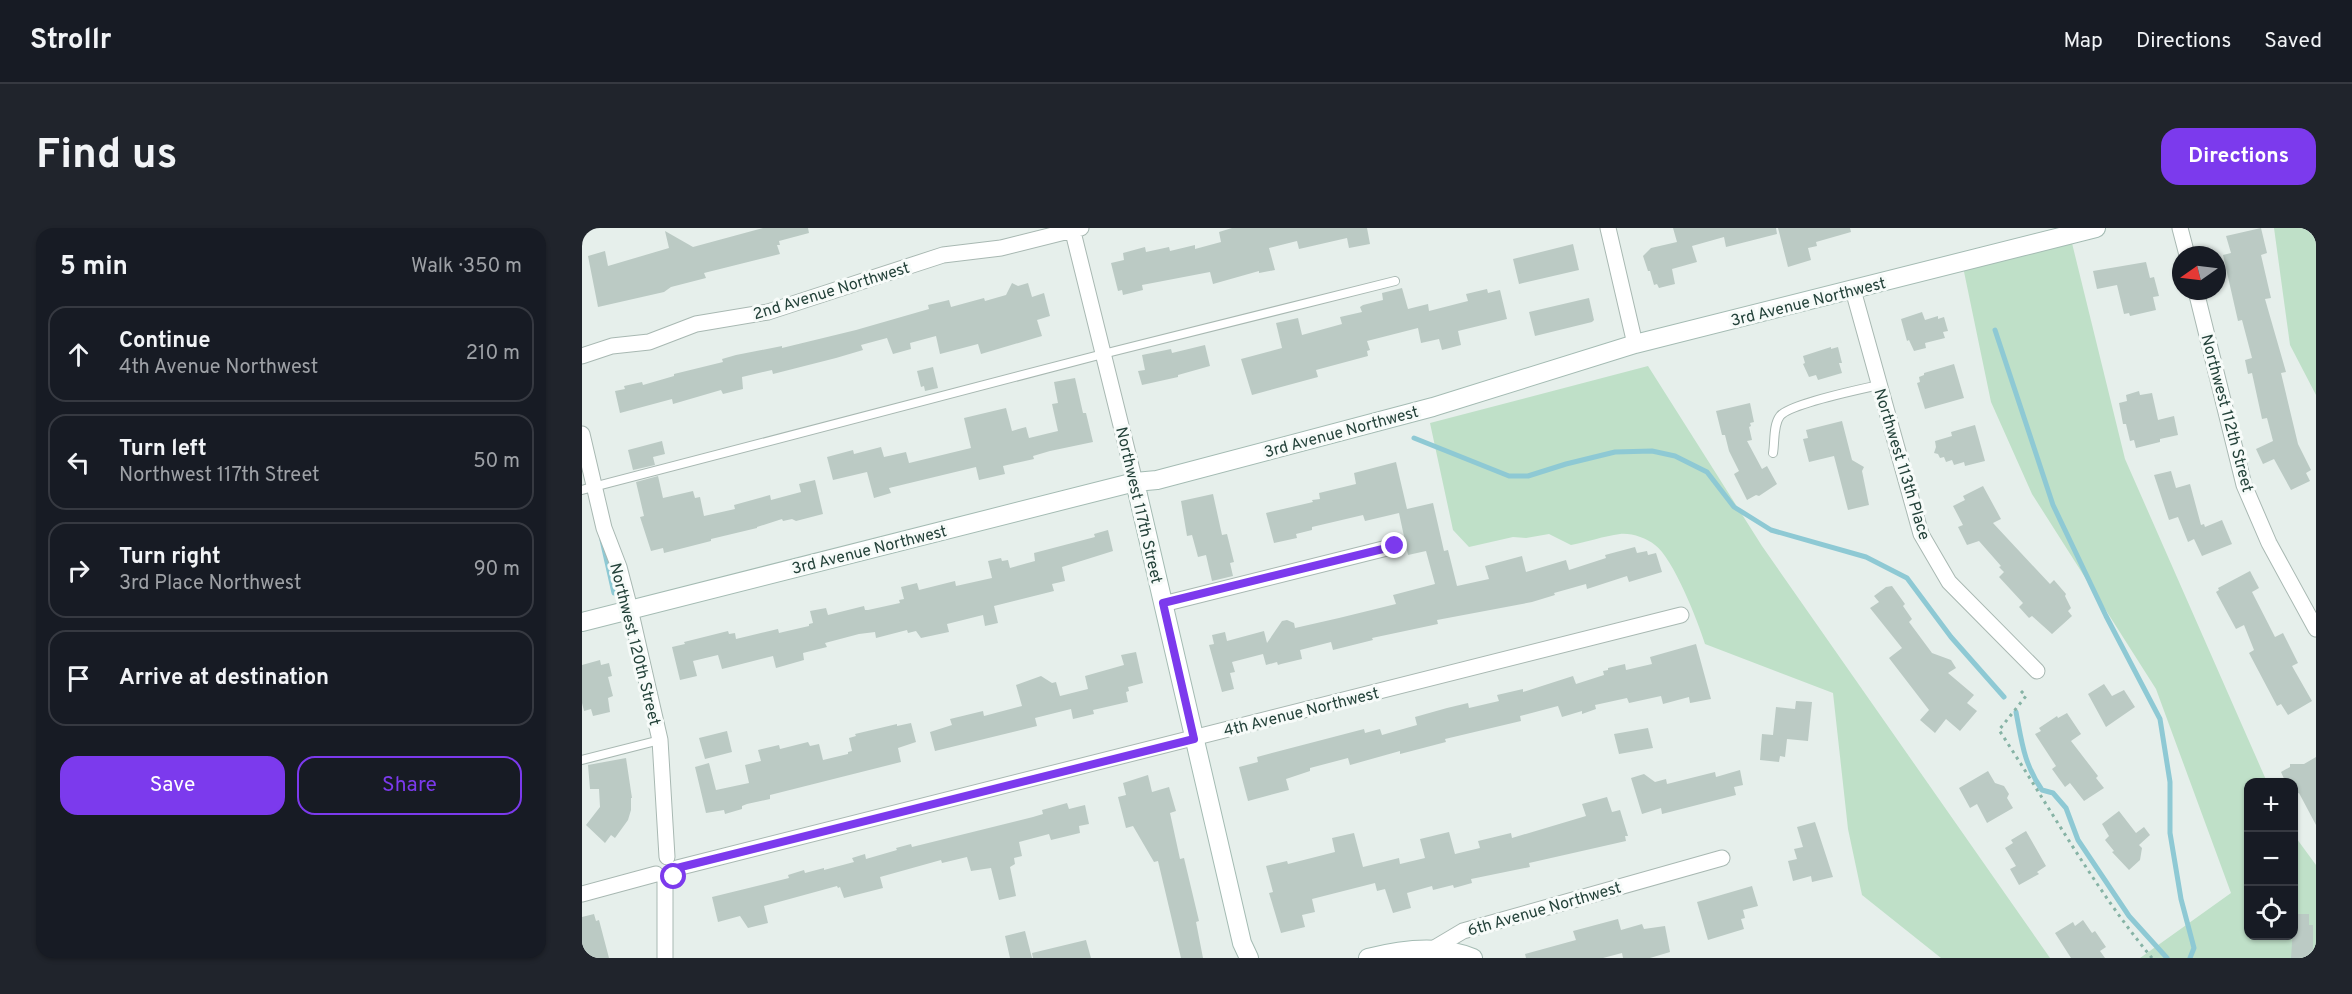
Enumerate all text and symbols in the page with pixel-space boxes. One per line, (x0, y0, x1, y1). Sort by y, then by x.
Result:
text: Strollr (30, 23, 112, 59)
text: Map (2063, 28, 2103, 55)
text: Directions (2136, 28, 2231, 55)
text: Saved (2264, 28, 2322, 55)
button: Directions (2161, 128, 2316, 185)
text: Find us (36, 130, 177, 183)
north arrow (2172, 246, 2226, 300)
text: 5 min (60, 251, 128, 284)
text: Walk · 350 m (411, 254, 522, 280)
street label: 2nd Avenue Northwest (751, 259, 912, 325)
street label: 3rd Avenue Northwest (1729, 274, 1888, 332)
text: Continue (119, 328, 210, 355)
street label: Northwest 112th Street (2195, 332, 2257, 495)
icon: ahead (62, 338, 95, 371)
text: 210 m (466, 341, 520, 367)
text: 4th Avenue Northwest (119, 355, 318, 381)
street label: Northwest 113th Place (1868, 386, 1934, 543)
street label: 3rd Avenue Northwest (1262, 403, 1421, 463)
street label: Northwest 117th Street (1110, 425, 1166, 586)
text: Turn left (119, 436, 207, 463)
icon: left (62, 446, 95, 479)
text: 50 m (473, 449, 520, 475)
text: Northwest 117th Street (119, 463, 320, 489)
street label: 3rd Avenue Northwest (790, 522, 949, 580)
route end (1381, 532, 1407, 558)
text: Turn right (119, 544, 221, 571)
icon: right (62, 554, 95, 587)
text: 90 m (474, 557, 520, 583)
street label: Northwest 120th Street (604, 561, 664, 728)
text: 3rd Place Northwest (119, 571, 302, 597)
icon: arrive (62, 662, 95, 695)
text: Arrive at destination (119, 665, 329, 692)
street label: 4th Avenue Northwest (1222, 684, 1381, 742)
button: Save (60, 756, 285, 815)
button: Share (297, 756, 522, 815)
map controls (2244, 778, 2298, 940)
button: + (2244, 778, 2298, 832)
button: − (2244, 832, 2298, 886)
route start (660, 863, 686, 889)
street label: 6th Avenue Northwest (1465, 878, 1624, 941)
button: locate (2244, 886, 2298, 940)

